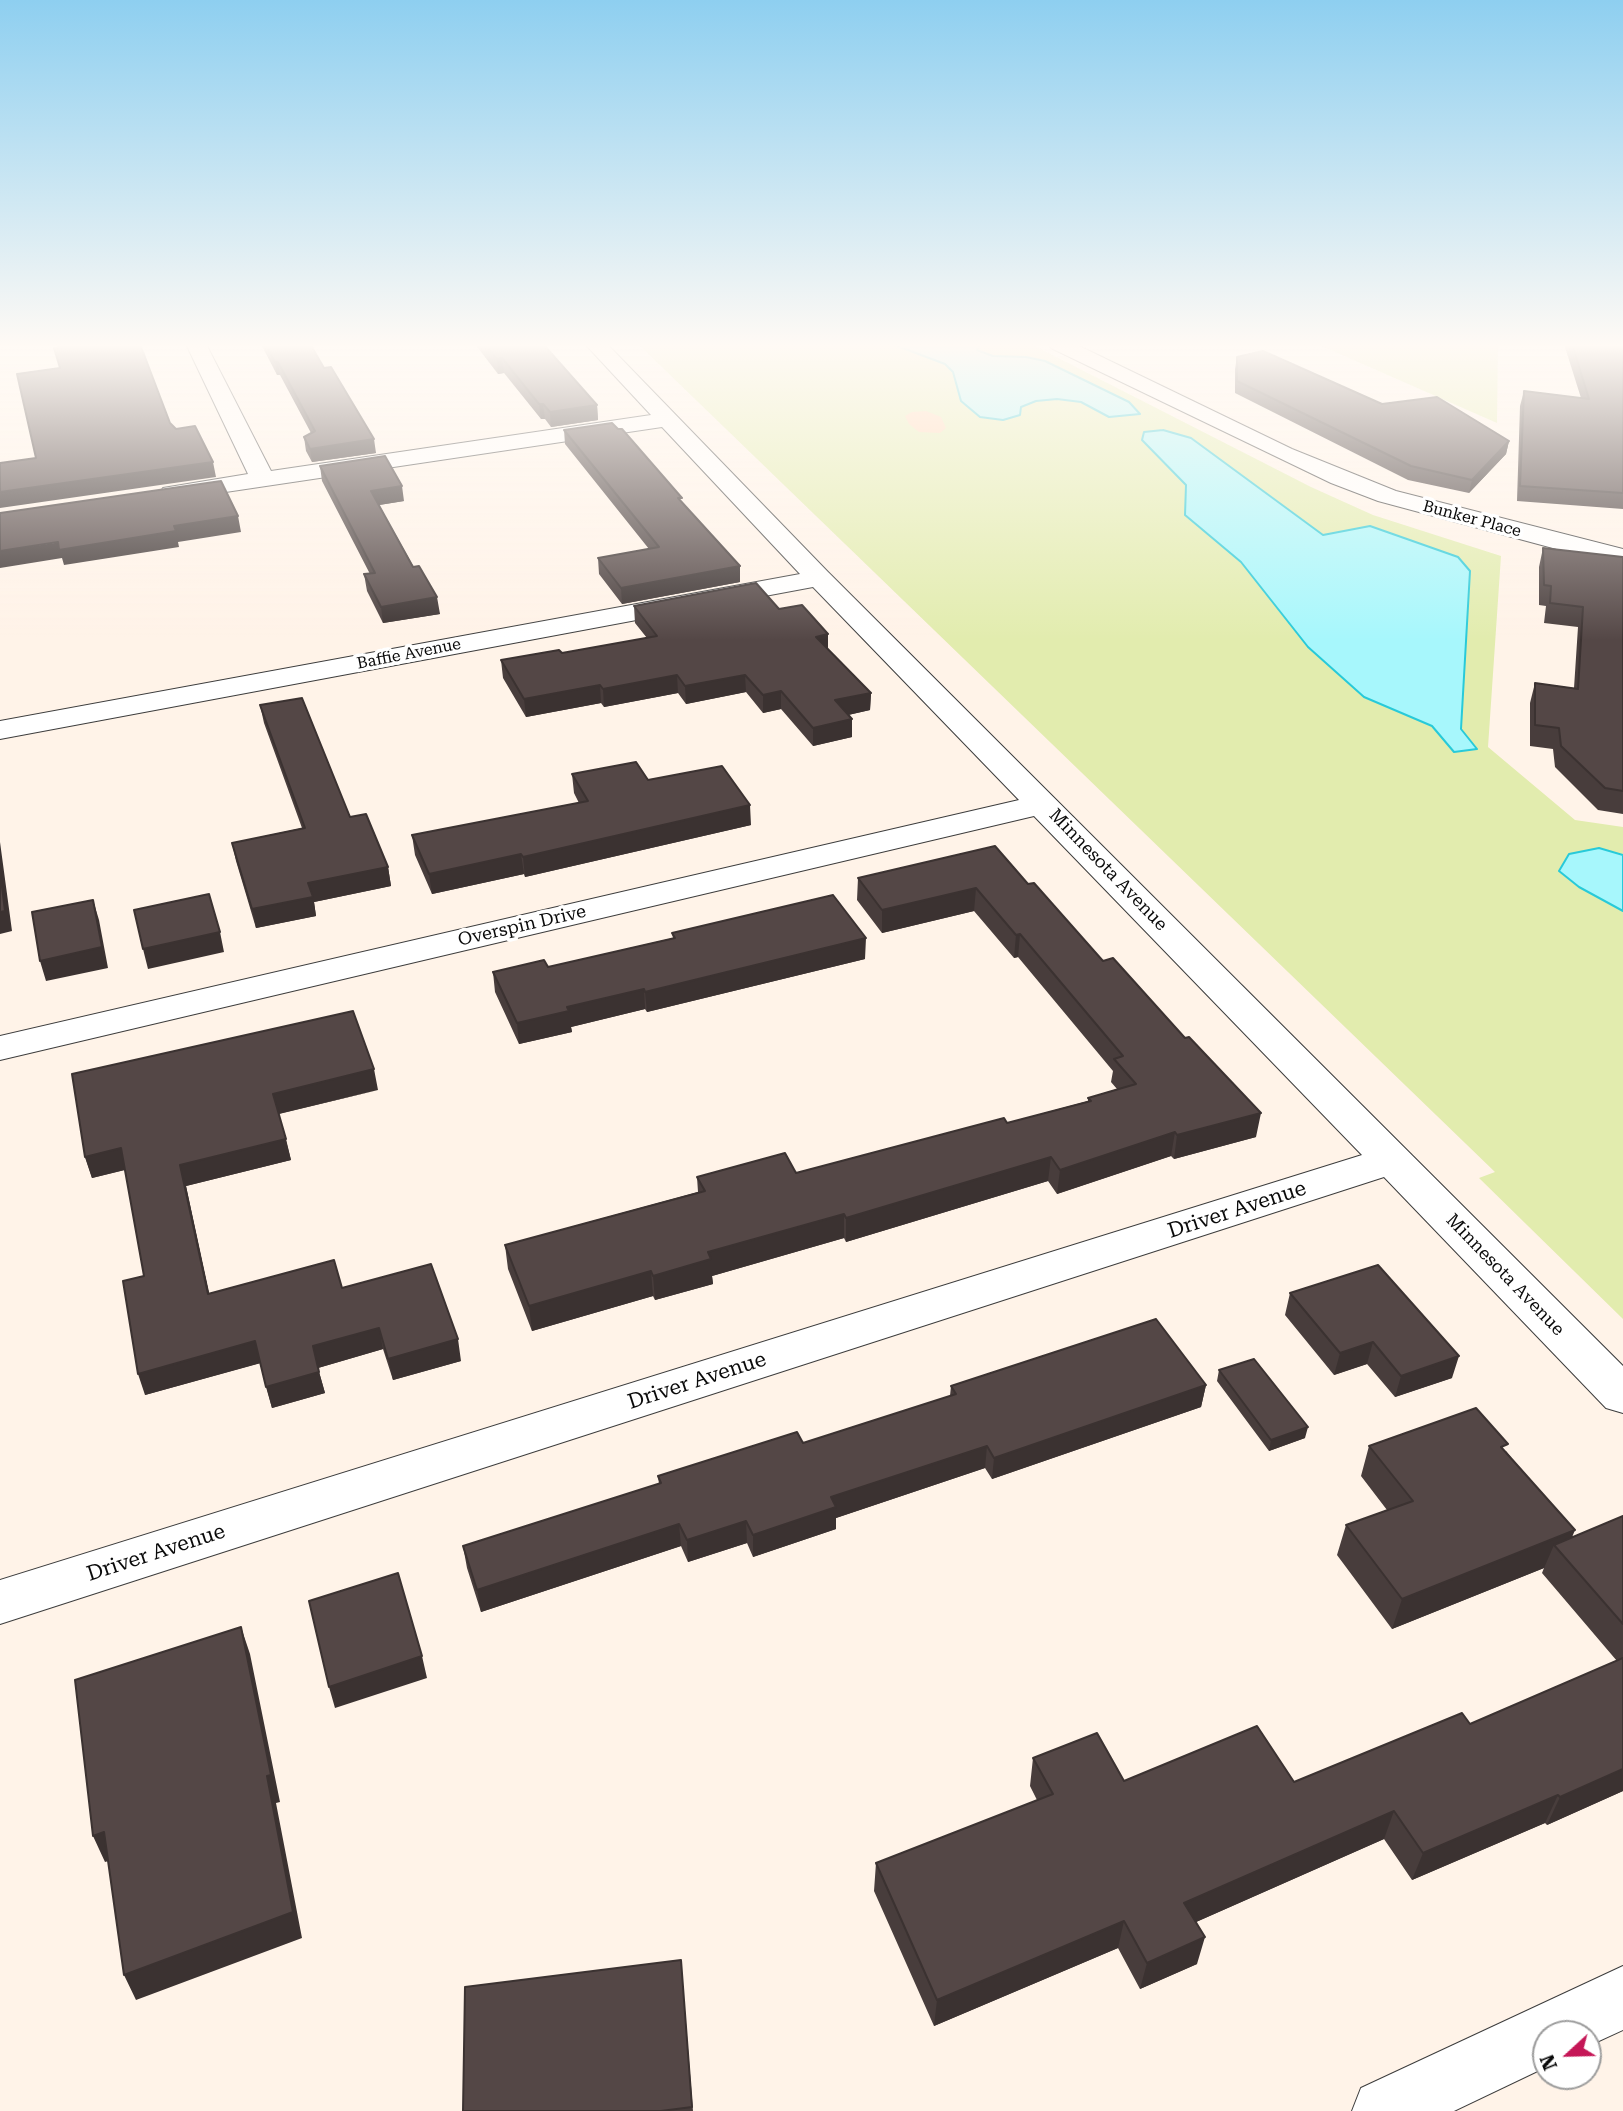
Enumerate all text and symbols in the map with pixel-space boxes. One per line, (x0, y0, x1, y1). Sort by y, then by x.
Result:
street label: Bunker Place (1421, 497, 1523, 541)
street label: Baffie Avenue (355, 635, 463, 673)
street label: Minnesota Avenue (1044, 805, 1172, 935)
street label: Overspin Drive (456, 901, 588, 951)
street label: Driver Avenue (1165, 1176, 1309, 1244)
street label: Minnesota Avenue (1441, 1210, 1569, 1340)
street label: Driver Avenue (625, 1347, 769, 1415)
street label: Driver Avenue (84, 1519, 228, 1587)
north arrow (1532, 2020, 1602, 2090)
text: N (1536, 2051, 1562, 2073)

